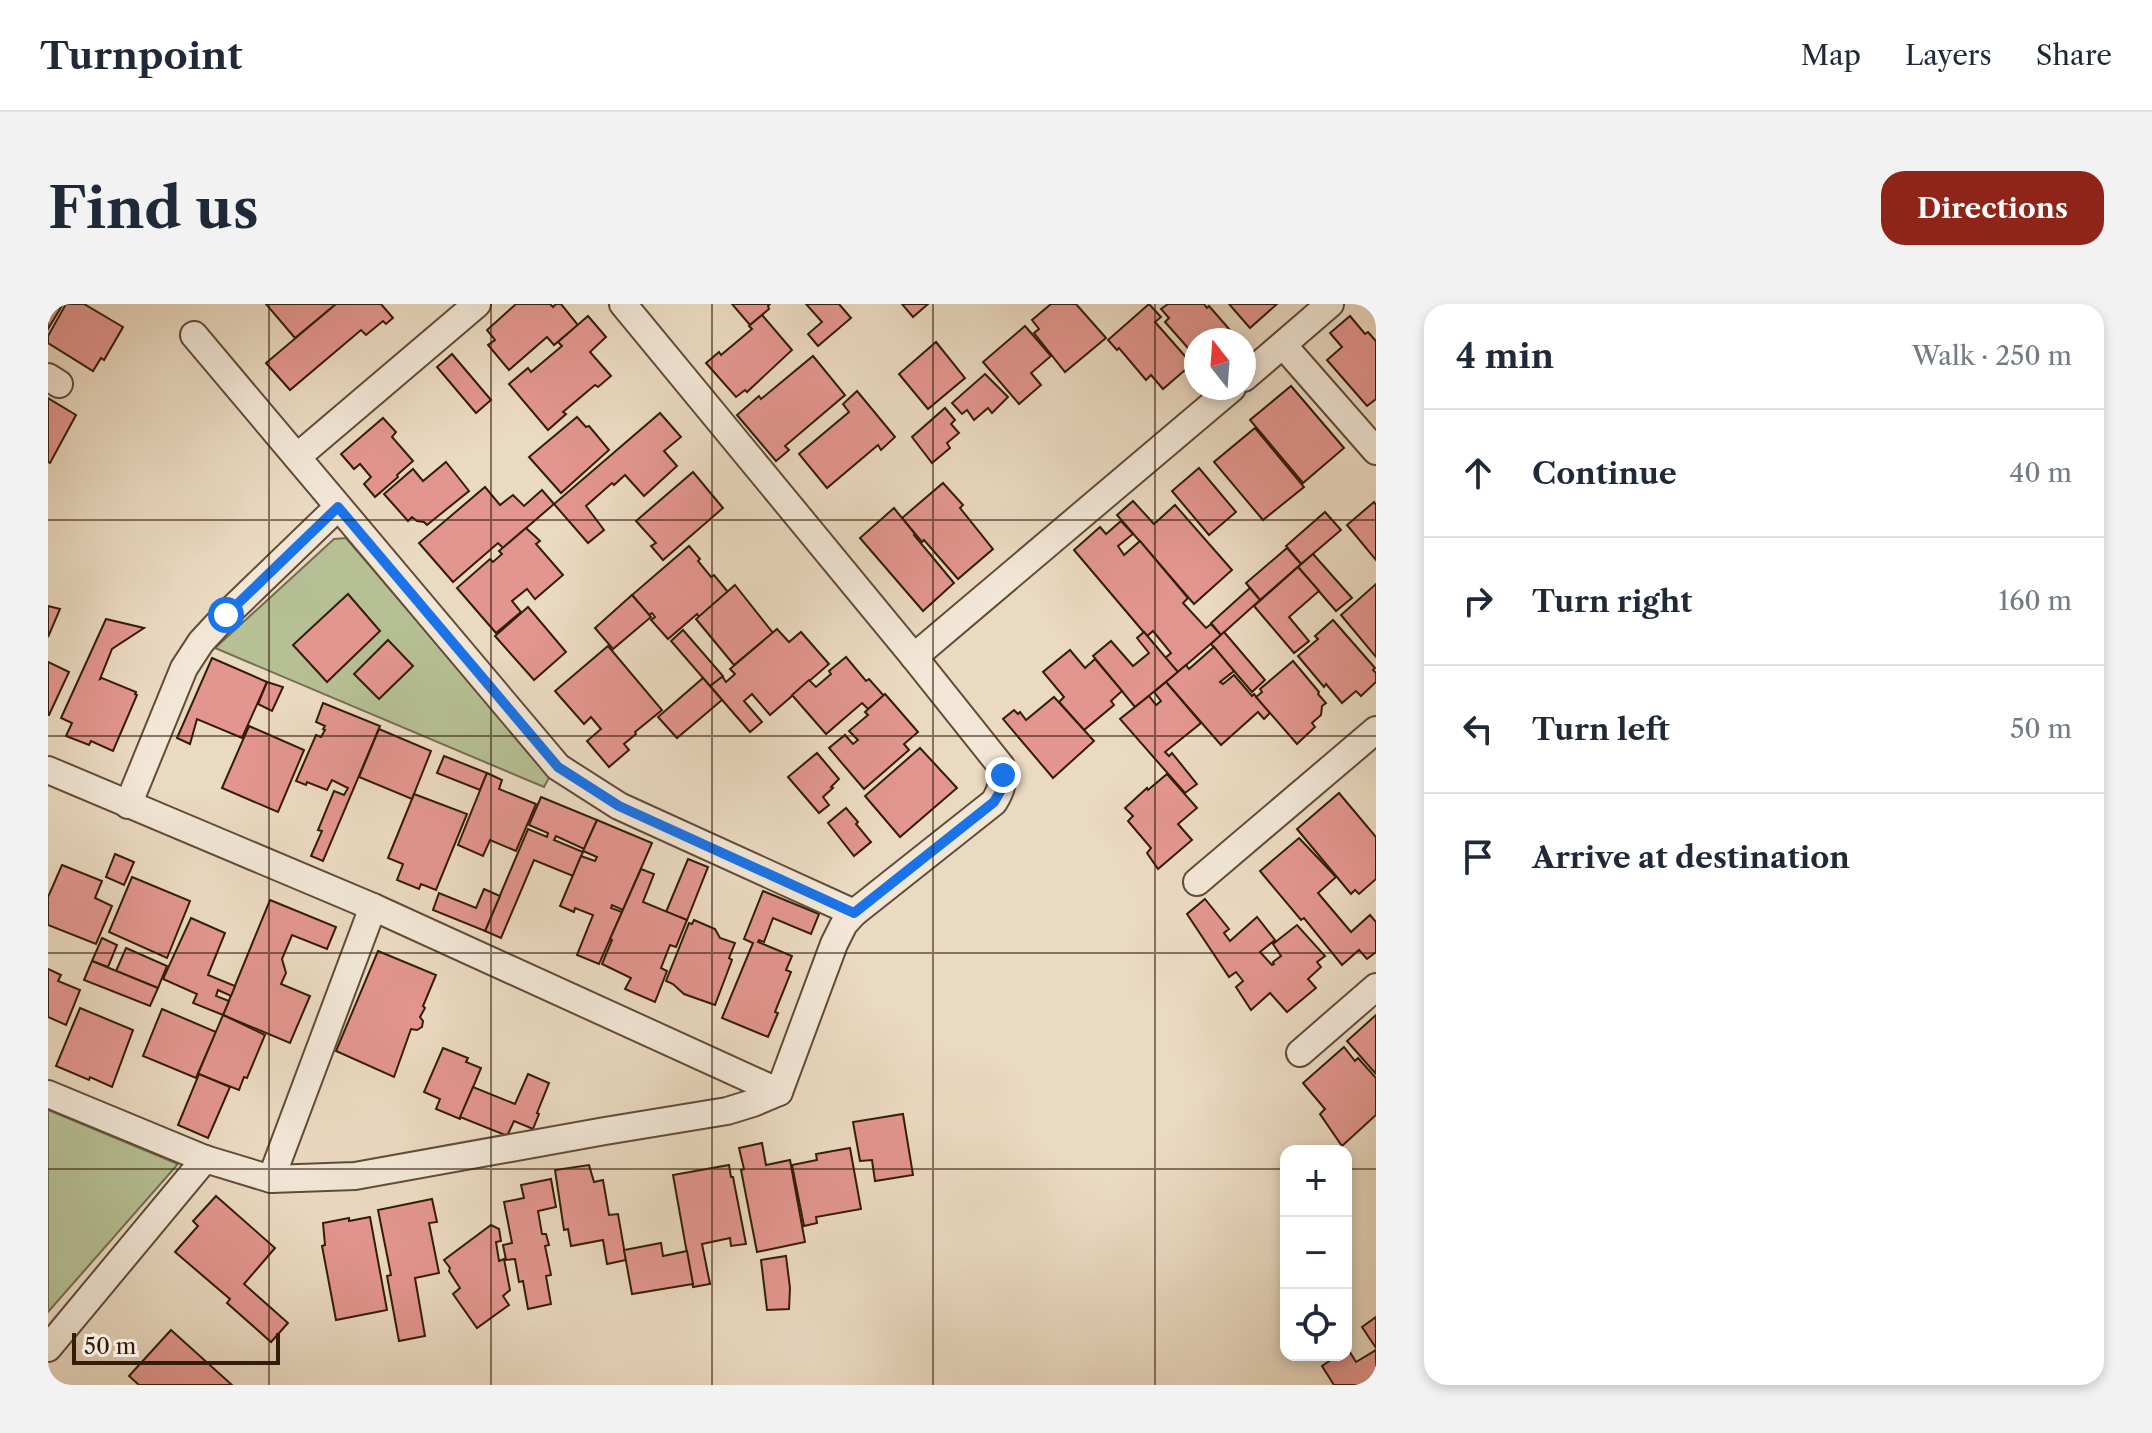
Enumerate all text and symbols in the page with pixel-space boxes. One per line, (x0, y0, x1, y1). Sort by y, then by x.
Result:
text: Turnpoint (40, 32, 242, 79)
text: Map (1801, 38, 1861, 72)
text: Layers (1905, 38, 1992, 72)
text: Share (2036, 38, 2112, 72)
button: Directions (1881, 171, 2104, 245)
text: Find us (48, 174, 259, 243)
north arrow (1184, 328, 1256, 400)
text: 4 min (1456, 335, 1554, 377)
text: Walk · 250 m (1912, 340, 2072, 372)
icon: ahead (1456, 451, 1500, 495)
text: Continue (1532, 455, 1677, 492)
text: 40 m (2009, 457, 2072, 489)
icon: right (1456, 579, 1500, 623)
text: Turn right (1532, 583, 1692, 620)
text: 160 m (1998, 585, 2072, 617)
route start (208, 597, 244, 633)
icon: left (1456, 707, 1500, 751)
text: Turn left (1532, 711, 1669, 748)
text: 50 m (2010, 713, 2072, 745)
route end (985, 757, 1021, 793)
icon: arrive (1456, 835, 1500, 879)
text: Arrive at destination (1532, 839, 1850, 876)
map controls (1280, 1145, 1352, 1361)
button: + (1280, 1145, 1352, 1217)
button: − (1280, 1217, 1352, 1289)
button: locate (1280, 1289, 1352, 1361)
scale bar (72, 1329, 280, 1365)
text: 50 m (84, 1333, 136, 1360)

